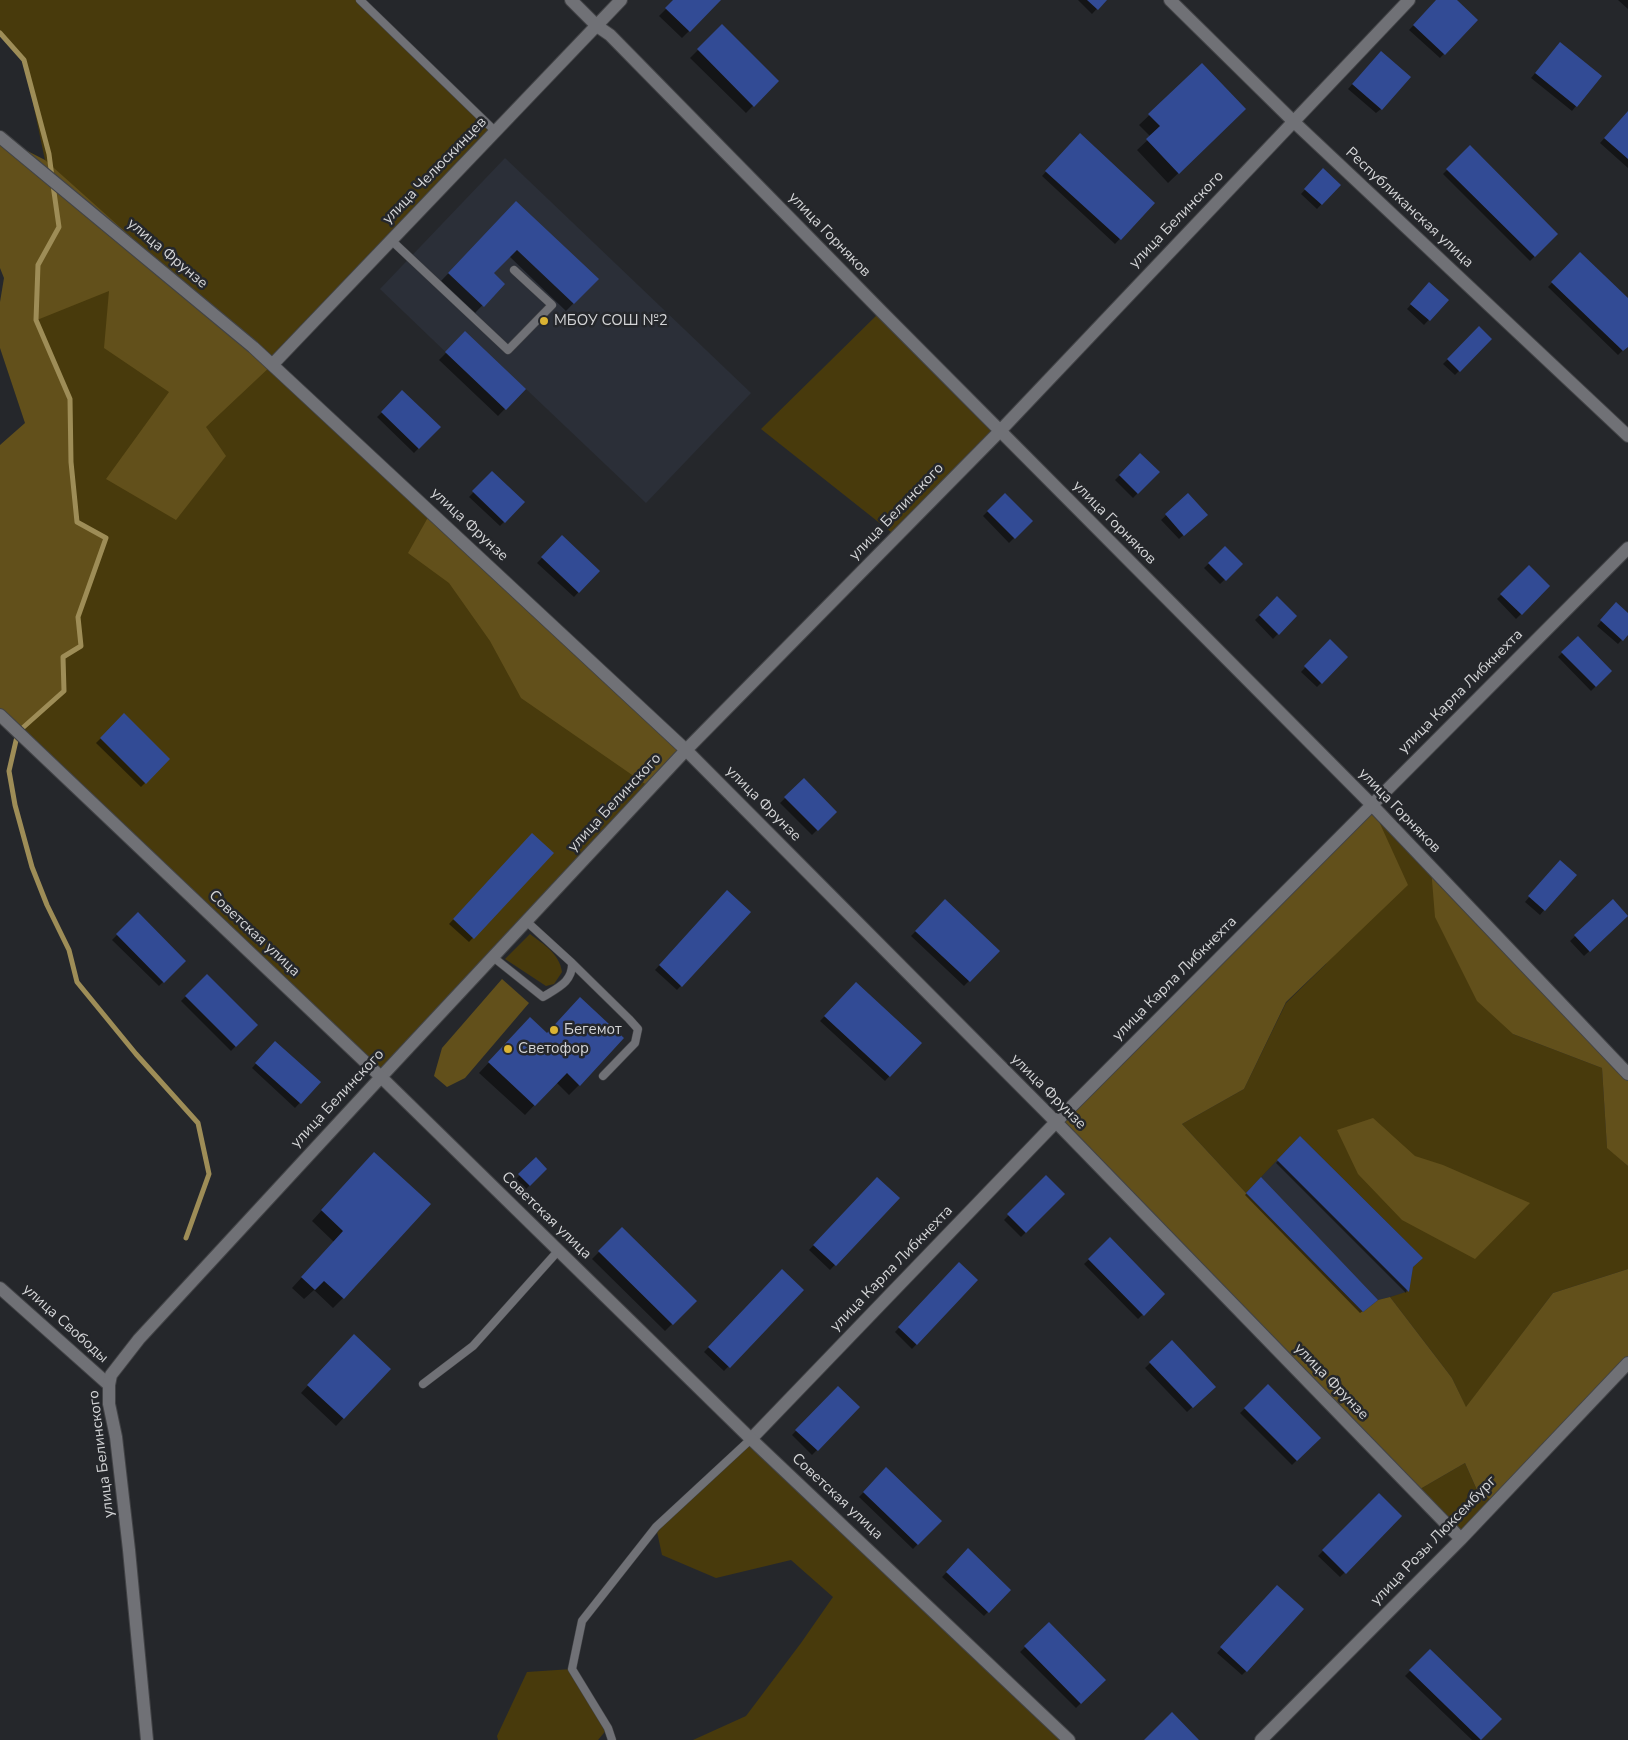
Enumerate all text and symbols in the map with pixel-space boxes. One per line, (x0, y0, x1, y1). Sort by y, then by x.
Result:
street label: улица Челюскинцев (379, 114, 491, 228)
street label: Республиканская улица (1341, 144, 1477, 272)
street label: улица Белинского (1126, 168, 1228, 272)
street label: улица Горняков (784, 189, 874, 281)
street label: улица Фрунзе (123, 215, 211, 293)
place label: МБОУ СОШ №2 (554, 312, 668, 330)
marker: МБОУ СОШ №2 (538, 315, 550, 327)
street label: улица Белинского (846, 460, 948, 564)
street label: улица Горняков (1068, 477, 1160, 569)
street label: улица Фрунзе (427, 485, 511, 565)
street label: улица Карла Либкнехта (1395, 626, 1527, 758)
street label: улица Белинского (565, 750, 665, 856)
street label: улица Фрунзе (721, 762, 805, 846)
street label: улица Горняков (1354, 765, 1444, 857)
street label: Советская улица (205, 887, 303, 981)
street label: улица Карла Либкнехта (1109, 913, 1241, 1045)
place label: Бегемот (564, 1021, 622, 1039)
marker: Бегемот (548, 1024, 560, 1036)
place label: Светофор (518, 1040, 589, 1058)
marker: Светофор (502, 1043, 514, 1055)
street label: улица Белинского (288, 1046, 388, 1152)
street label: улица Фрунзе (1006, 1050, 1090, 1134)
street label: Советская улица (497, 1168, 595, 1264)
street label: улица Карла Либкнехта (827, 1202, 957, 1336)
street label: улица Свободы (18, 1281, 112, 1367)
street label: улица Фрунзе (1290, 1340, 1372, 1424)
street label: улица Белинского (85, 1389, 119, 1519)
street label: Советская улица (788, 1450, 886, 1544)
street label: улица Розы Люксембург (1367, 1473, 1501, 1609)

